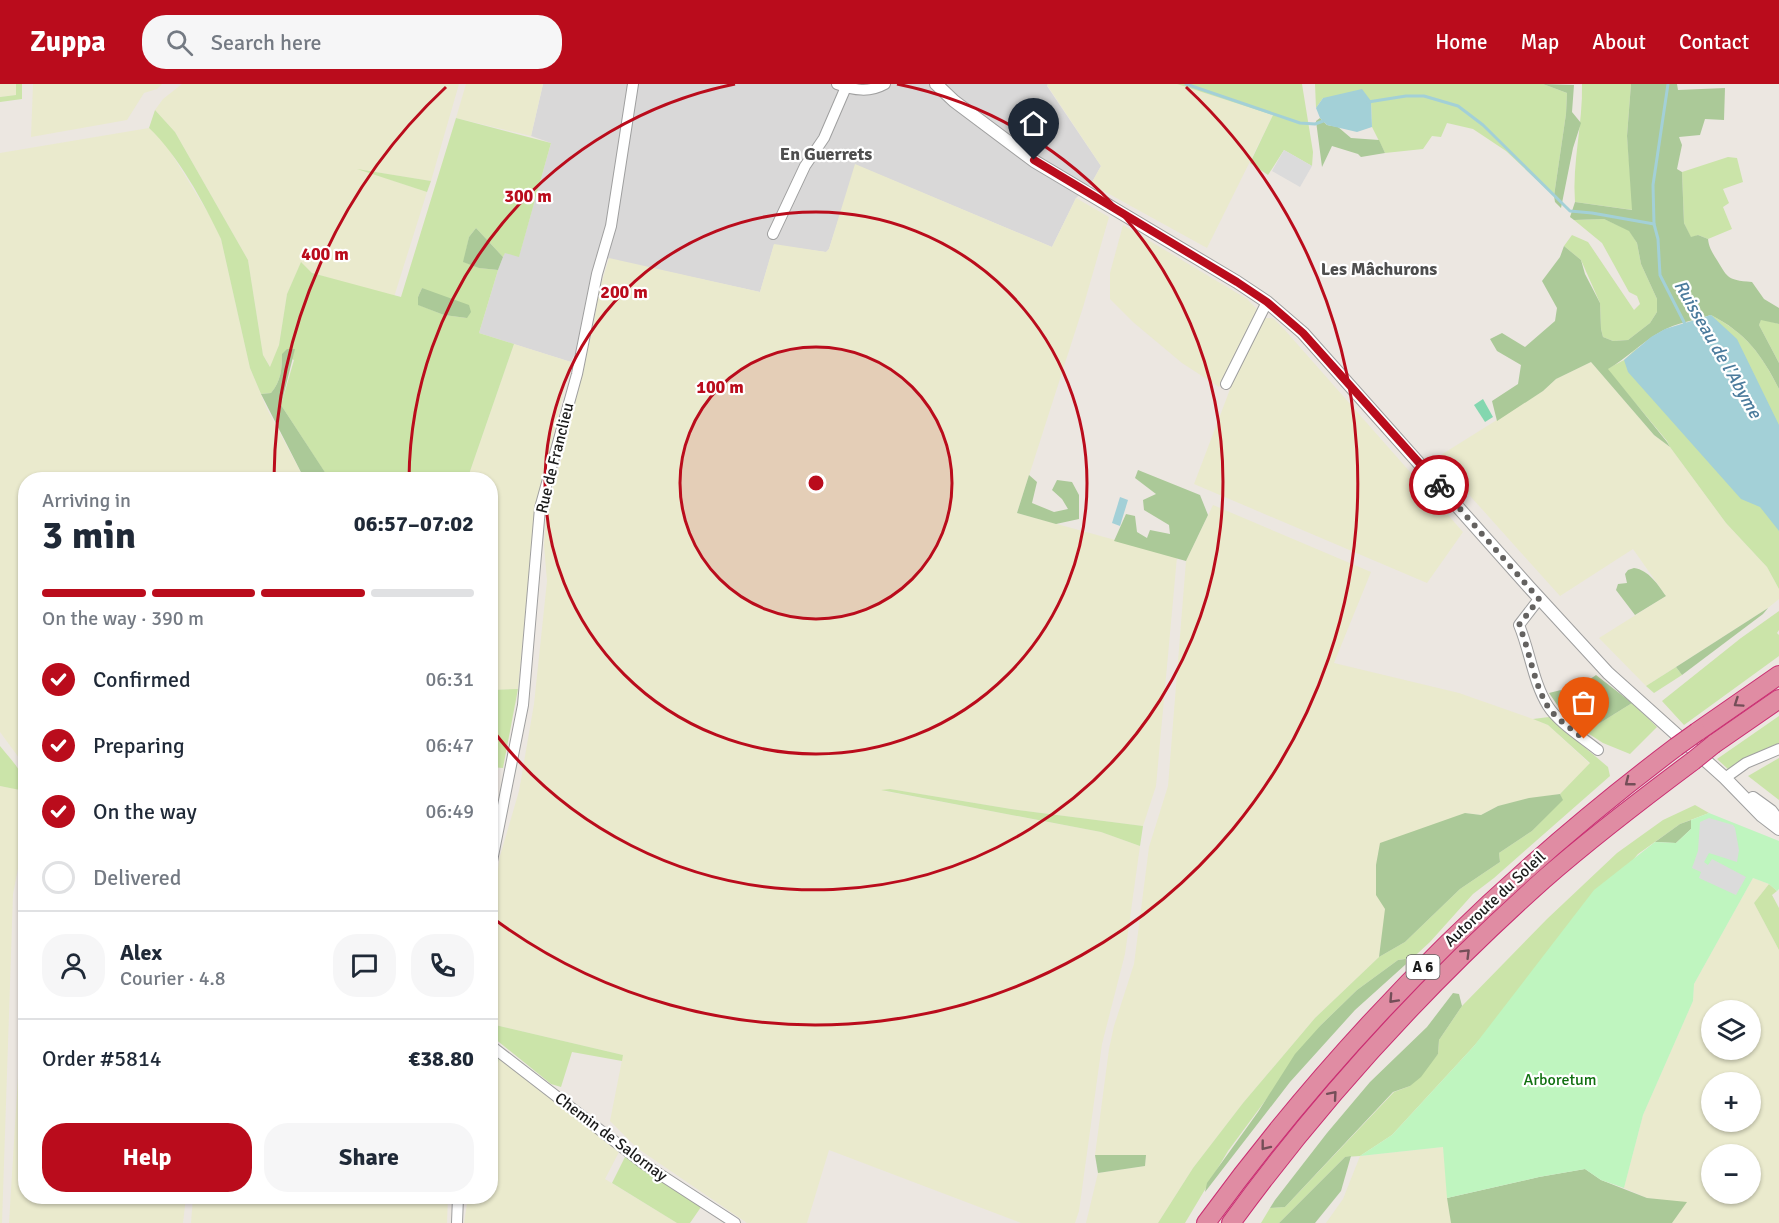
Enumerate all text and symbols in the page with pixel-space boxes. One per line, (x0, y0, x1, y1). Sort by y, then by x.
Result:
search box (142, 15, 562, 69)
text: Zuppa (30, 25, 106, 59)
icon: search (163, 26, 196, 59)
text: Search here (211, 29, 322, 56)
text: Home (1435, 29, 1488, 55)
text: Map (1521, 29, 1559, 55)
text: About (1592, 29, 1646, 55)
text: Contact (1679, 29, 1749, 55)
pin (1008, 98, 1059, 160)
icon: home (1017, 107, 1050, 140)
district label: En Guerrets (780, 143, 872, 165)
text: 300 m (504, 185, 552, 207)
text: 400 m (301, 243, 349, 265)
district label: Les Mâchurons (1321, 258, 1437, 280)
water label: Ruisseau de l'Abyme (1669, 276, 1767, 423)
text: 200 m (600, 281, 648, 303)
text: 100 m (696, 376, 744, 398)
street label: Rue de Franclieu (532, 401, 578, 515)
courier (1409, 455, 1469, 515)
icon: bike (1423, 469, 1456, 502)
centre of rings (806, 473, 826, 493)
text: Arriving in (42, 488, 131, 513)
text: 06:57–07:02 (354, 510, 474, 537)
text: 3 min (42, 511, 136, 559)
text: On the way · 390 m (42, 606, 204, 631)
icon: check (42, 663, 75, 696)
text: Confirmed (93, 666, 191, 693)
text: 06:31 (425, 667, 474, 692)
pin (1558, 677, 1609, 739)
icon: bag (1567, 686, 1600, 719)
one-way arrow (1733, 696, 1744, 707)
icon: check (42, 729, 75, 762)
text: Preparing (93, 732, 185, 759)
text: 06:47 (425, 733, 474, 758)
one-way arrow (1625, 775, 1636, 786)
icon: check (42, 795, 75, 828)
text: On the way (93, 798, 197, 825)
text: 06:49 (425, 799, 474, 824)
street label: Autoroute du Soleil (1440, 847, 1550, 951)
text: Delivered (93, 864, 181, 891)
button: person (42, 934, 105, 997)
button: chat (333, 934, 396, 997)
button: phone (411, 934, 474, 997)
text: Alex (120, 939, 162, 966)
one-way arrow (1459, 949, 1470, 959)
road number: A 6 (1406, 955, 1440, 979)
text: Courier · 4.8 (120, 966, 226, 991)
one-way arrow (1389, 992, 1400, 1003)
map controls (1701, 1000, 1761, 1204)
button: layers (1701, 1000, 1761, 1060)
text: Order #5814 (42, 1045, 162, 1072)
text: €38.80 (408, 1045, 474, 1072)
park label: Arboretum (1523, 1070, 1597, 1090)
button: + (1701, 1072, 1761, 1132)
street label: Chemin de Salornay (551, 1088, 672, 1186)
one-way arrow (1326, 1091, 1337, 1102)
button: Help (42, 1123, 252, 1192)
button: Share (264, 1123, 474, 1192)
one-way arrow (1261, 1139, 1272, 1150)
button: − (1701, 1144, 1761, 1204)

